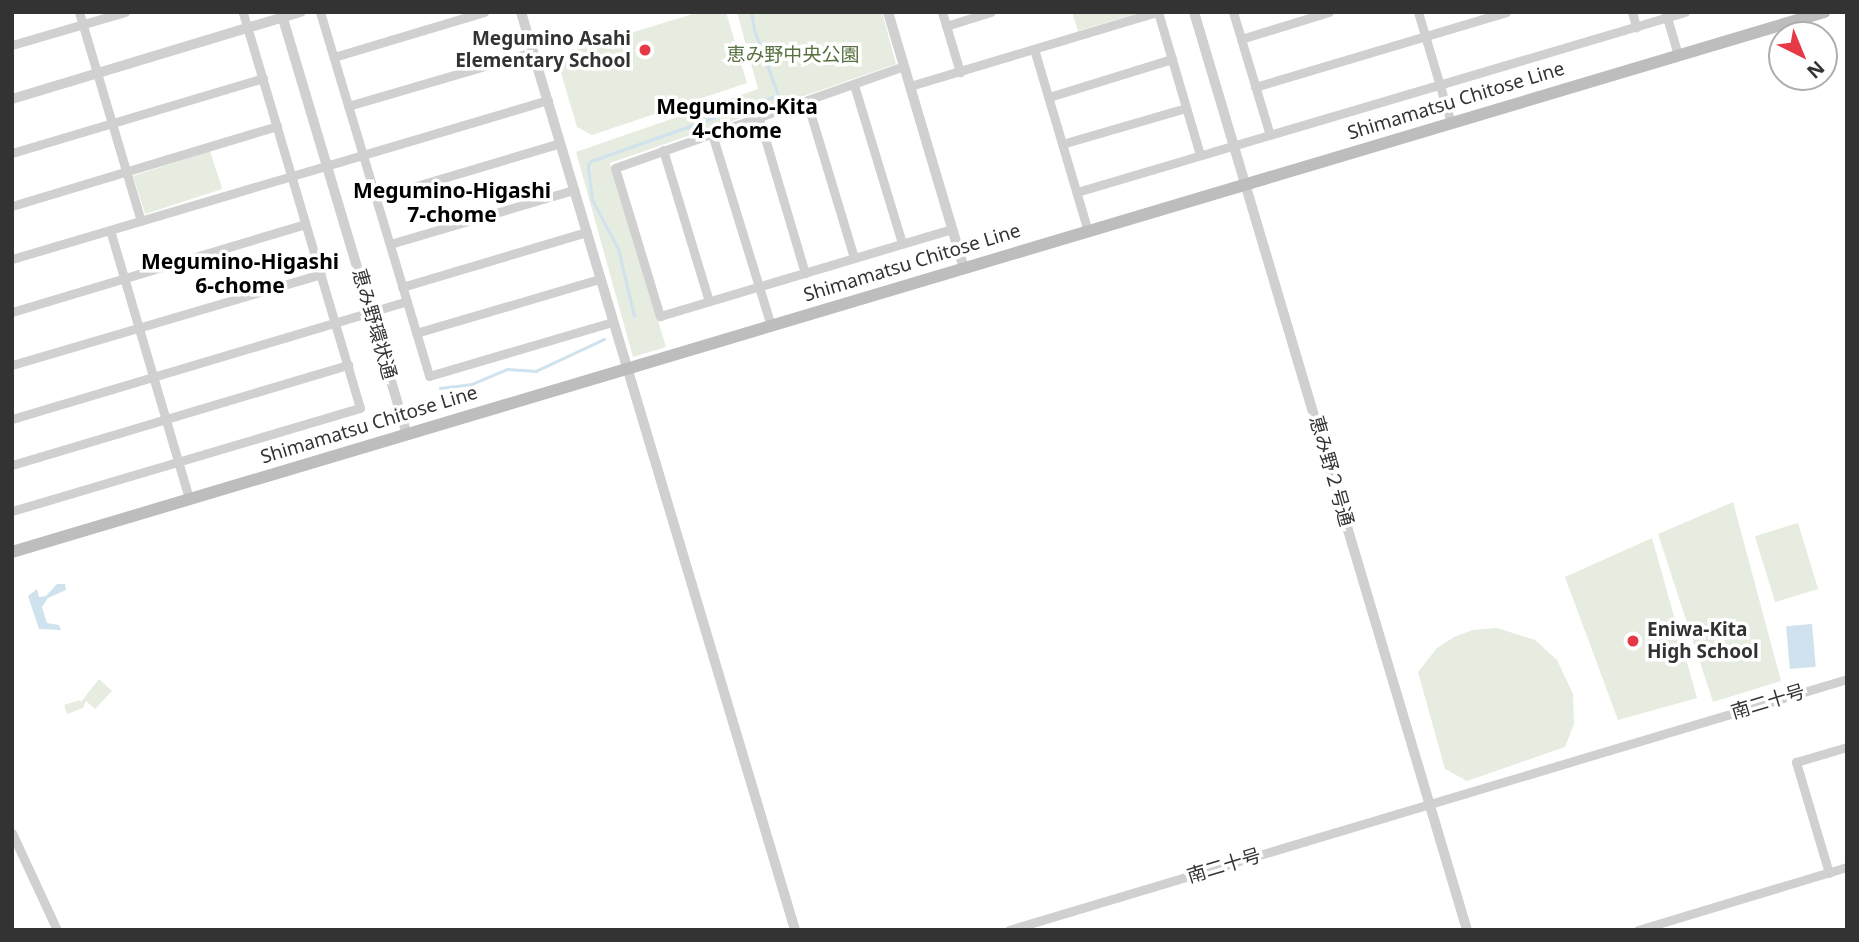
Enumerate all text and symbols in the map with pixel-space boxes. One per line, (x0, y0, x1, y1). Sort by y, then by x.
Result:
north arrow (1768, 21, 1838, 91)
place label: Megumino Asahi Elementary School (455, 28, 631, 72)
marker: Megumino Asahi Elementary School (637, 42, 653, 58)
park label: 恵み野中央公園 (727, 44, 859, 66)
text: N (1801, 55, 1830, 85)
street label: Shimamatsu Chitose Line (1345, 57, 1567, 145)
district label: Megumino-Kita 4-chome (656, 93, 818, 143)
district label: Megumino-Higashi 7-chome (353, 177, 551, 227)
street label: Shimamatsu Chitose Line (801, 219, 1023, 307)
district label: Megumino-Higashi 6-chome (141, 248, 339, 298)
street label: 恵み野環状通 (347, 266, 401, 382)
street label: Shimamatsu Chitose Line (258, 381, 480, 469)
street label: 恵み野２号通 (1304, 413, 1358, 529)
place label: Eniwa-Kita High School (1647, 619, 1759, 663)
marker: Eniwa-Kita High School (1625, 633, 1641, 649)
street label: 南二十号 (1728, 680, 1808, 724)
street label: 南二十号 (1184, 844, 1264, 888)

